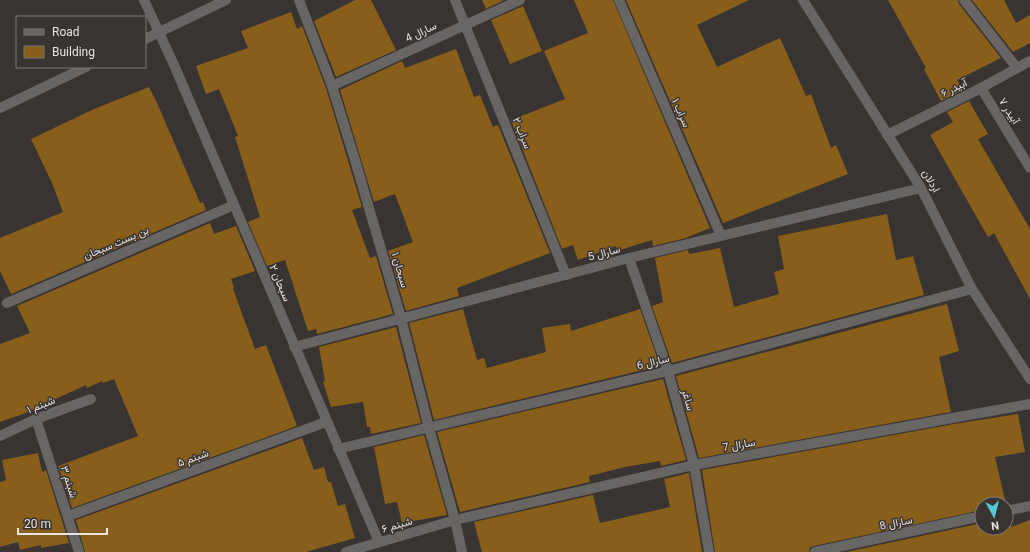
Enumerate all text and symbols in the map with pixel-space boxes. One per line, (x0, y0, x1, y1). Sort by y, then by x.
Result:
legend (16, 16, 146, 68)
street label: سارال 4 (403, 19, 439, 45)
text: Road (52, 25, 80, 39)
text: Building (52, 45, 95, 59)
street label: آبیدر ۶ (939, 76, 970, 100)
street label: آبیدر ۷ (996, 95, 1023, 128)
street label: سراب ۱ (669, 97, 693, 130)
street label: سراب ۲ (510, 115, 534, 151)
street label: اردلان (919, 167, 943, 195)
street label: بن بست سبحان (81, 223, 151, 263)
street label: سارال 5 (586, 242, 622, 264)
street label: سبحان ۱ (389, 251, 411, 290)
street label: سبحان ۲ (266, 263, 294, 304)
street label: سارال 6 (635, 352, 671, 372)
street label: ساغر (679, 387, 697, 412)
street label: شبنم ۱ (25, 393, 58, 417)
street label: سارال 7 (722, 436, 757, 454)
street label: شبنم ۵ (176, 446, 211, 471)
street label: شبنم ۳ (57, 464, 80, 500)
north arrow (974, 496, 1014, 536)
scale bar (18, 510, 107, 536)
street label: سارال 8 (878, 513, 914, 533)
street label: شبنم ۶ (380, 514, 414, 537)
text: 20 m (24, 517, 51, 531)
text: N (990, 519, 1000, 532)

